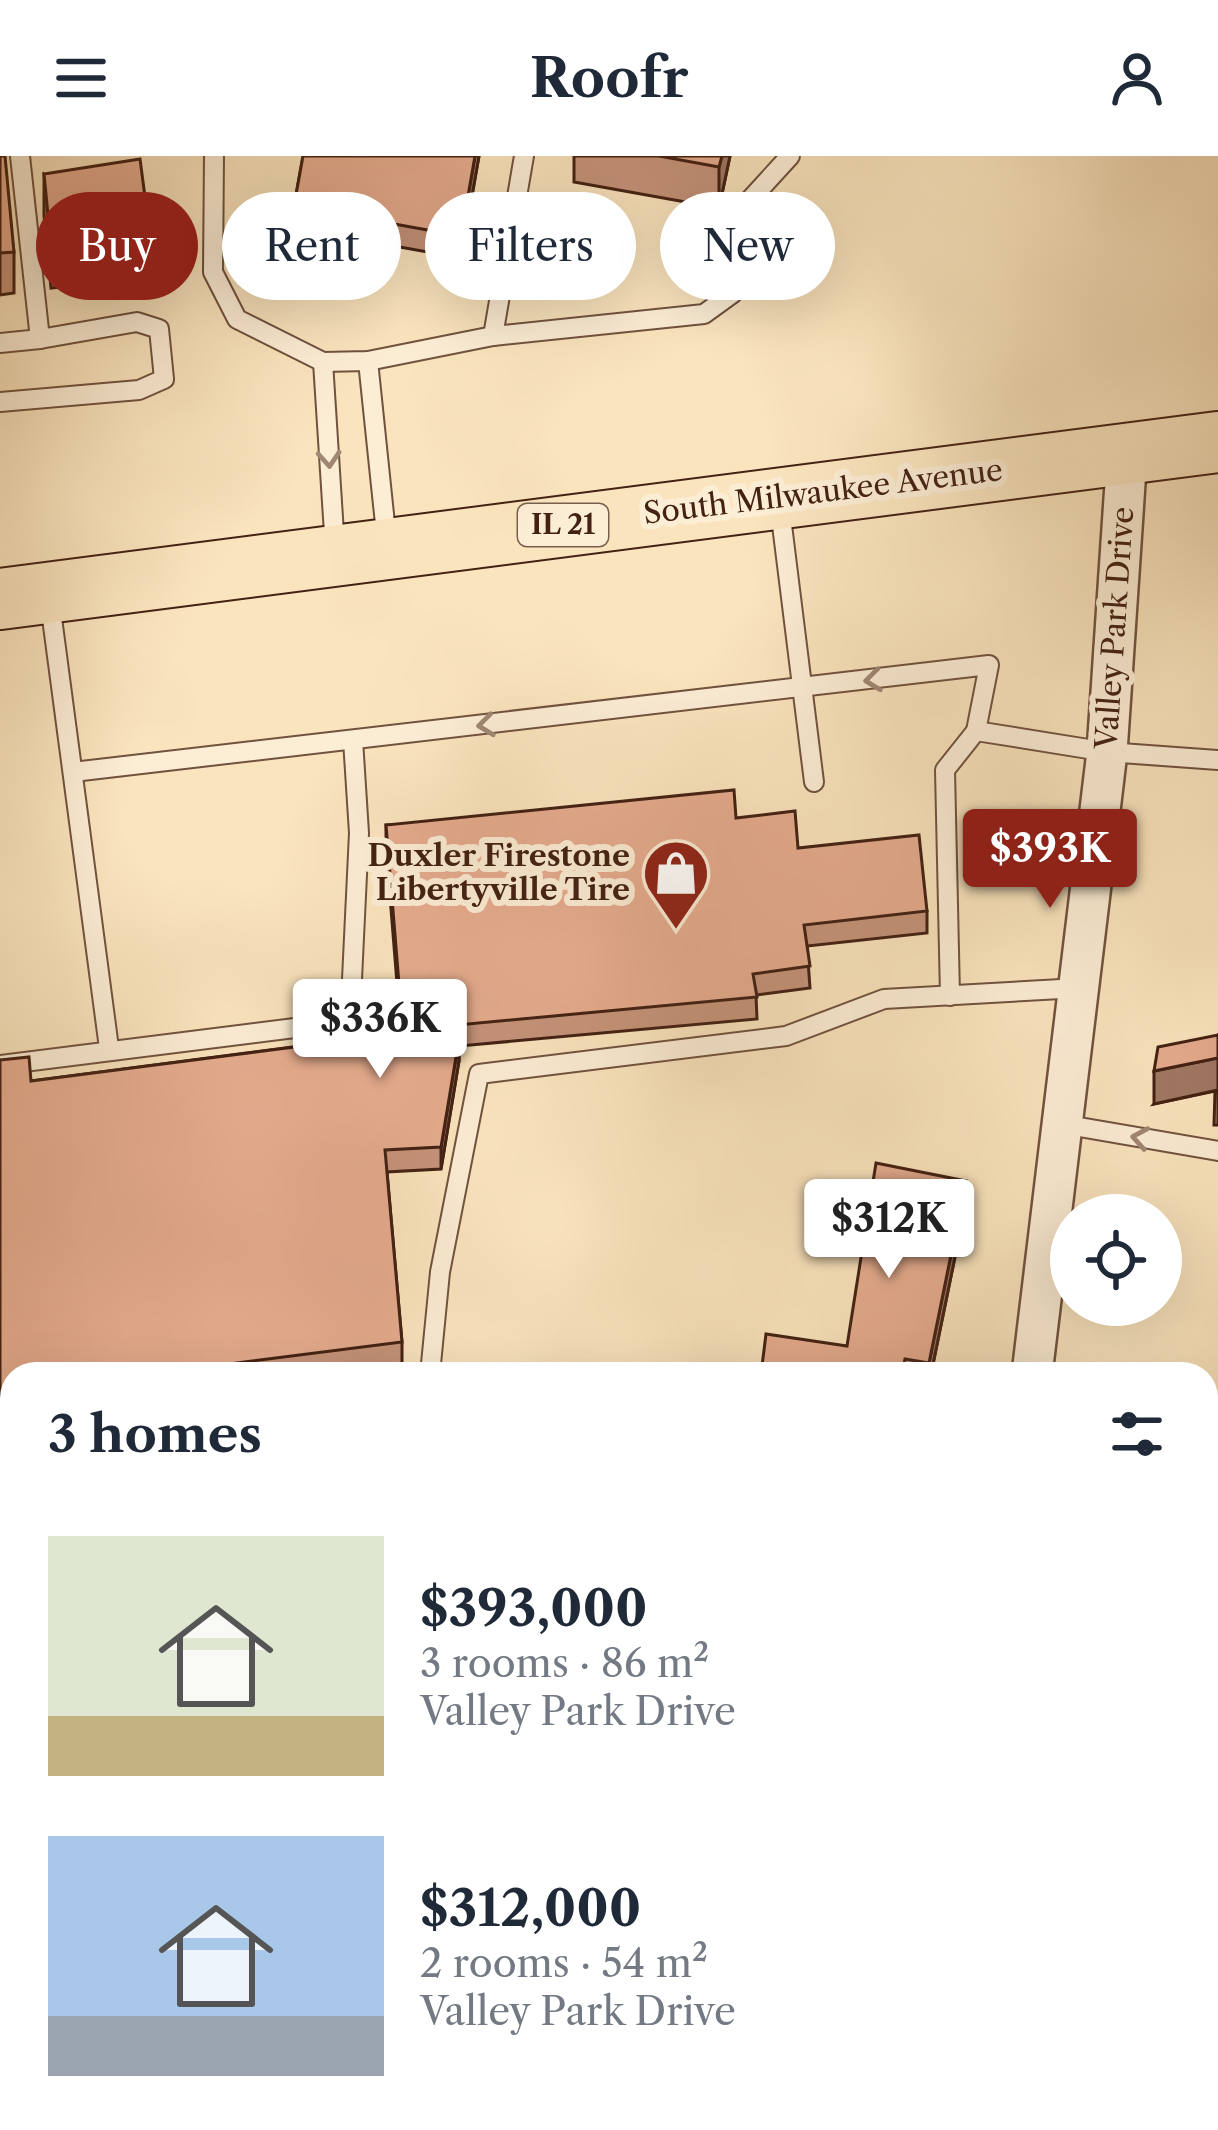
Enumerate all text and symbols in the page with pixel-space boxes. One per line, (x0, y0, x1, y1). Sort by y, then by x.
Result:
icon: menu (48, 45, 114, 111)
text: Roofr (530, 45, 688, 111)
icon: person (1104, 45, 1170, 111)
chip: Buy (36, 192, 198, 300)
chip: Rent (222, 192, 401, 300)
chip: Filters (425, 192, 636, 300)
chip: New (660, 192, 835, 300)
one-way arrow (316, 450, 342, 469)
street label: South Milwaukee Avenue (641, 451, 1005, 532)
road number: IL 21 (518, 504, 608, 546)
street label: Valley Park Drive (1088, 505, 1141, 751)
one-way arrow (863, 666, 883, 692)
one-way arrow (476, 711, 496, 737)
pin: $393K (966, 809, 1134, 911)
text: $393K (990, 824, 1110, 872)
place label: Duxler Firestone Libertyville Tire (368, 837, 630, 908)
shop icon: Duxler Firestone Libertyville Tire (641, 838, 711, 932)
pin: $336K (296, 979, 464, 1081)
text: $336K (320, 994, 440, 1042)
one-way arrow (1130, 1126, 1150, 1151)
pin: $312K (805, 1179, 973, 1281)
text: $312K (831, 1194, 947, 1242)
map controls (1050, 1194, 1182, 1326)
button: locate (1050, 1194, 1182, 1326)
icon: filters (1104, 1401, 1170, 1467)
text: 3 homes (48, 1403, 262, 1465)
text: $393,000 (420, 1577, 647, 1639)
icon: home (144, 1584, 288, 1728)
text: 3 rooms · 86 m² (420, 1639, 709, 1687)
text: Valley Park Drive (420, 1687, 736, 1735)
text: $312,000 (420, 1877, 641, 1939)
icon: home (144, 1884, 288, 2028)
text: 2 rooms · 54 m² (420, 1939, 708, 1987)
text: Valley Park Drive (420, 1987, 736, 2035)

